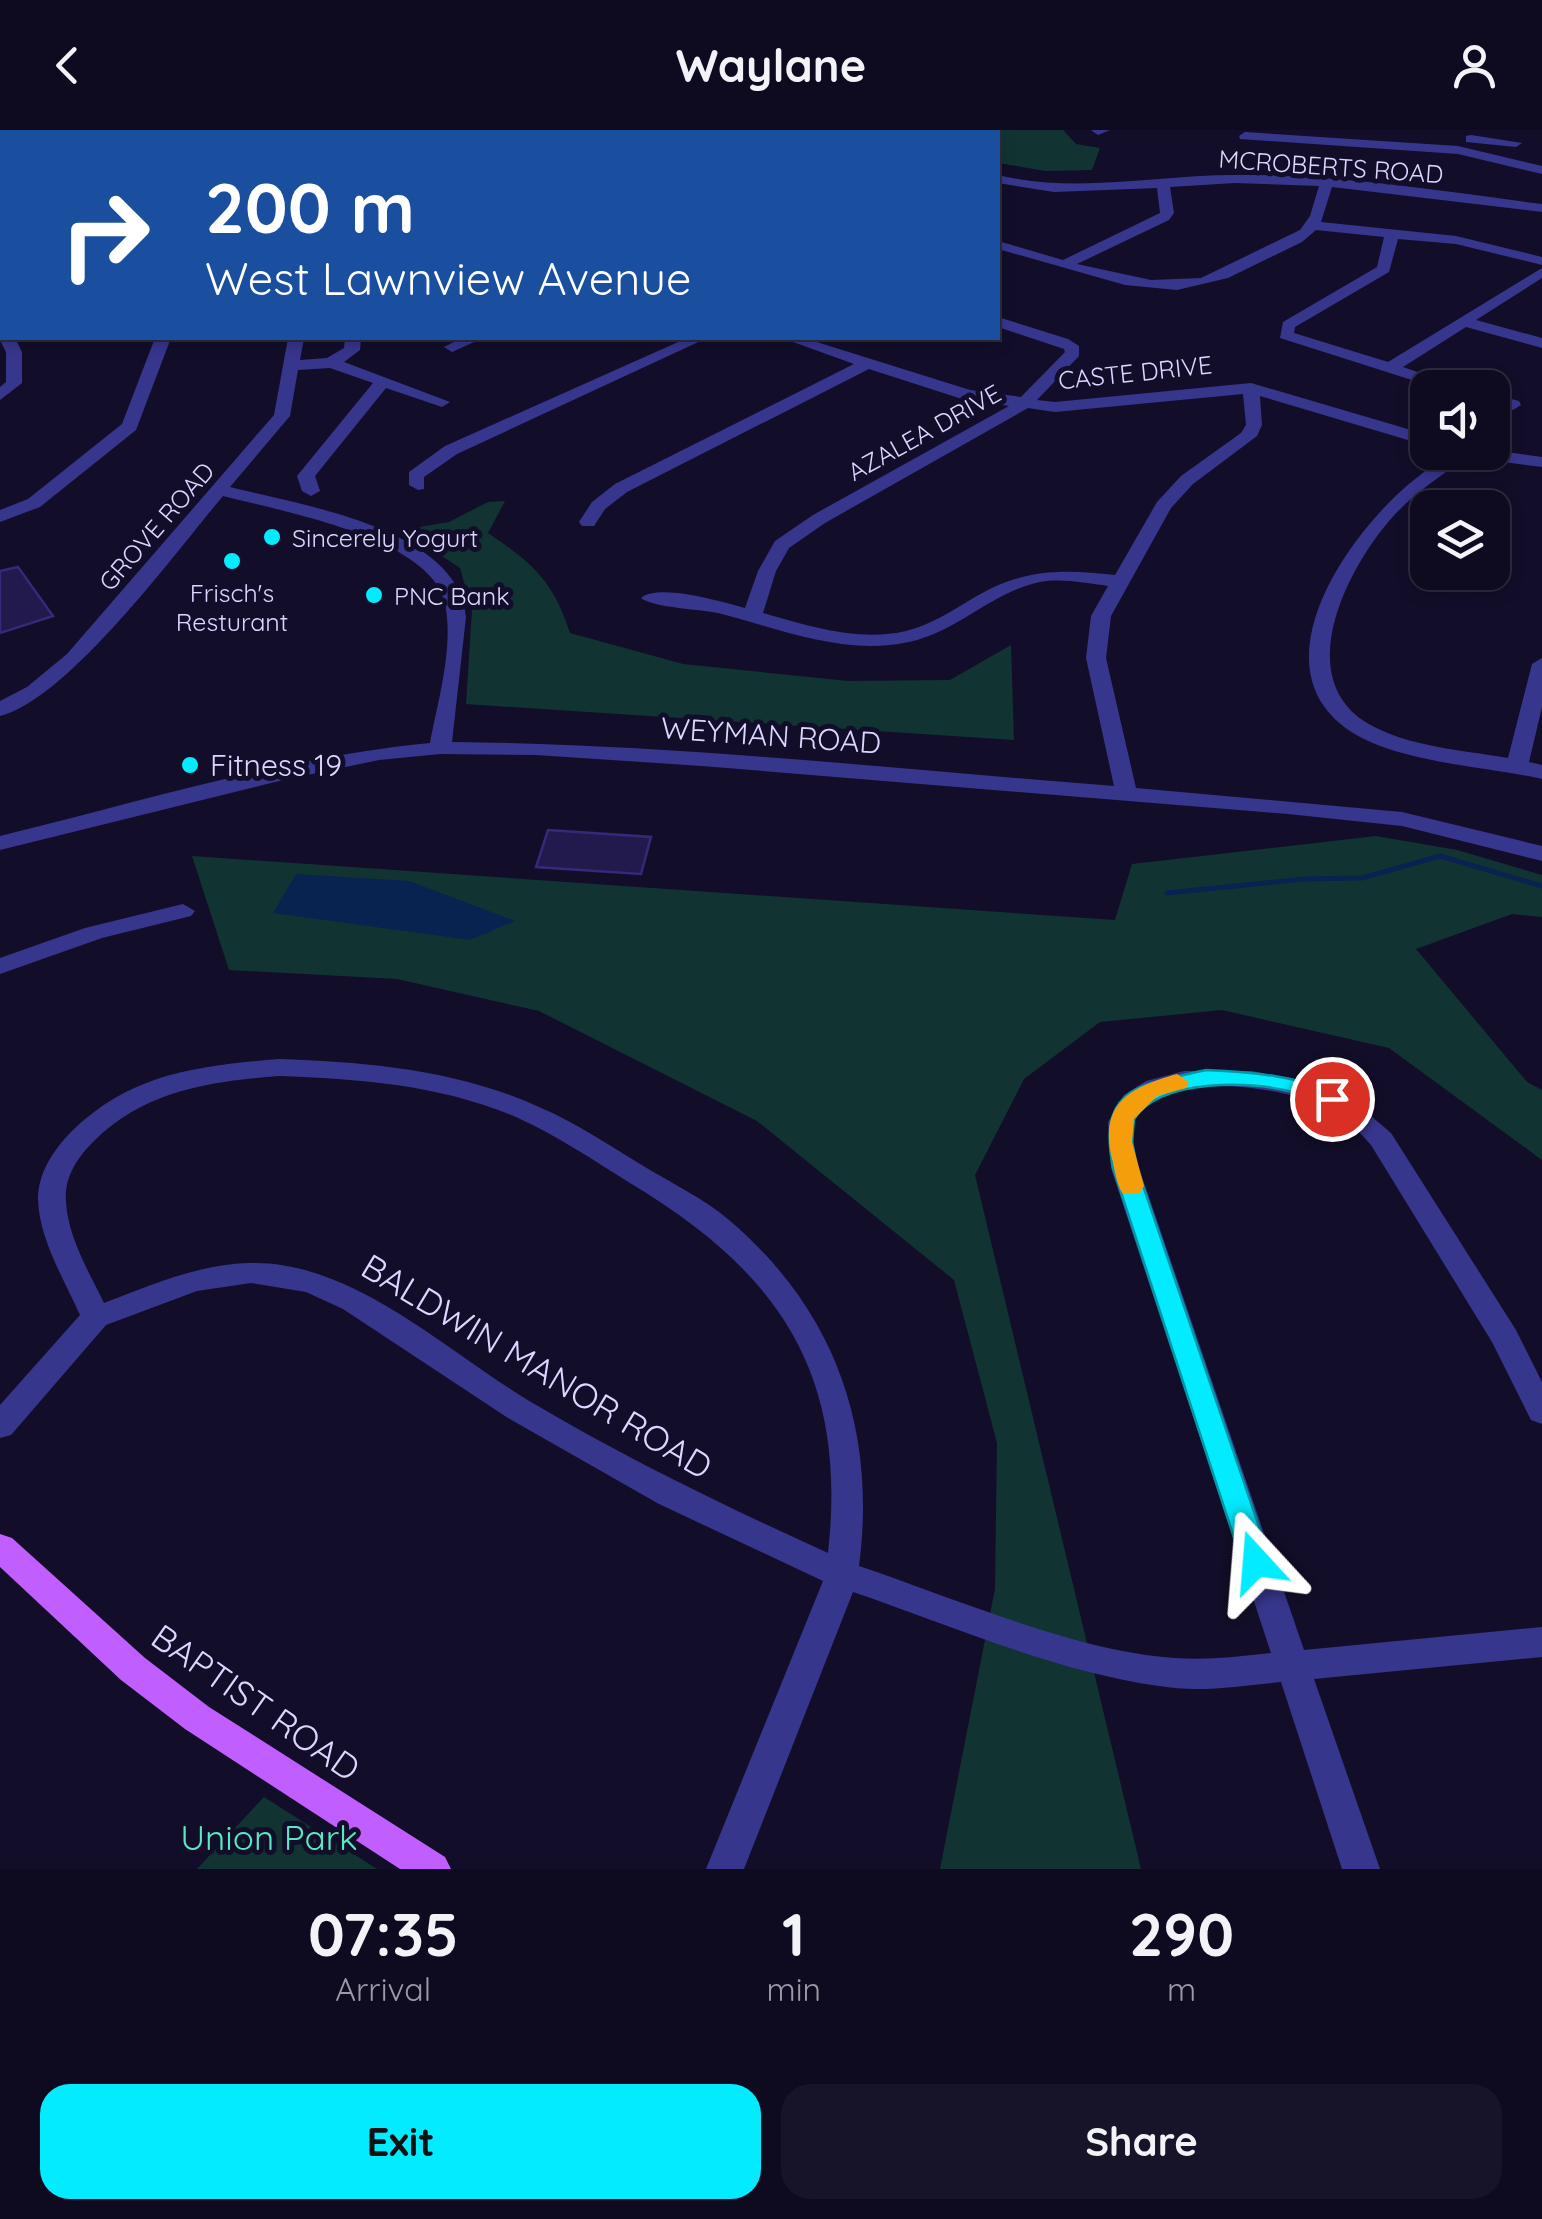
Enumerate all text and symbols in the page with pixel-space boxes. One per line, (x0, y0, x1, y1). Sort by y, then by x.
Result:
text: Waylane (676, 37, 866, 93)
icon: back (40, 38, 95, 93)
icon: person (1447, 38, 1502, 93)
street label: MCROBERTS ROAD (1218, 143, 1444, 189)
text: 200 m (205, 163, 415, 251)
icon: right (40, 170, 170, 300)
text: West Lawnview Avenue (205, 250, 691, 306)
street label: CASTE DRIVE (1057, 349, 1213, 395)
map controls (1410, 370, 1510, 590)
button: sound (1410, 370, 1510, 470)
street label: AZALEA DRIVE (842, 377, 1006, 487)
street label: GROVE ROAD (92, 455, 220, 597)
button: layers (1410, 490, 1510, 590)
place label: Sincerely Yogurt (292, 522, 478, 553)
marker: Sincerely Yogurt (261, 526, 283, 548)
marker: Frisch's Resturant (221, 550, 243, 572)
place label: Frisch's Resturant (176, 577, 288, 637)
place label: PNC Bank (394, 580, 510, 611)
marker: PNC Bank (363, 584, 385, 606)
street label: WEYMAN ROAD (660, 708, 882, 762)
place label: Fitness 19 (210, 746, 342, 784)
marker: Fitness 19 (179, 754, 201, 776)
pin (1290, 1057, 1375, 1142)
icon: arrive (1305, 1072, 1360, 1127)
street label: BALDWIN MANOR ROAD (354, 1244, 720, 1488)
position arrow (1204, 1510, 1308, 1614)
street label: BAPTIST ROAD (143, 1614, 369, 1790)
park label: Union Park (180, 1815, 358, 1859)
text: 07:35 (308, 1896, 459, 1971)
text: 1 (782, 1896, 805, 1971)
text: 290 (1129, 1896, 1234, 1971)
text: Arrival (335, 1969, 431, 2009)
text: min (766, 1969, 821, 2009)
text: m (1167, 1969, 1196, 2009)
button: Exit (40, 2084, 761, 2199)
button: Share (781, 2084, 1502, 2199)

